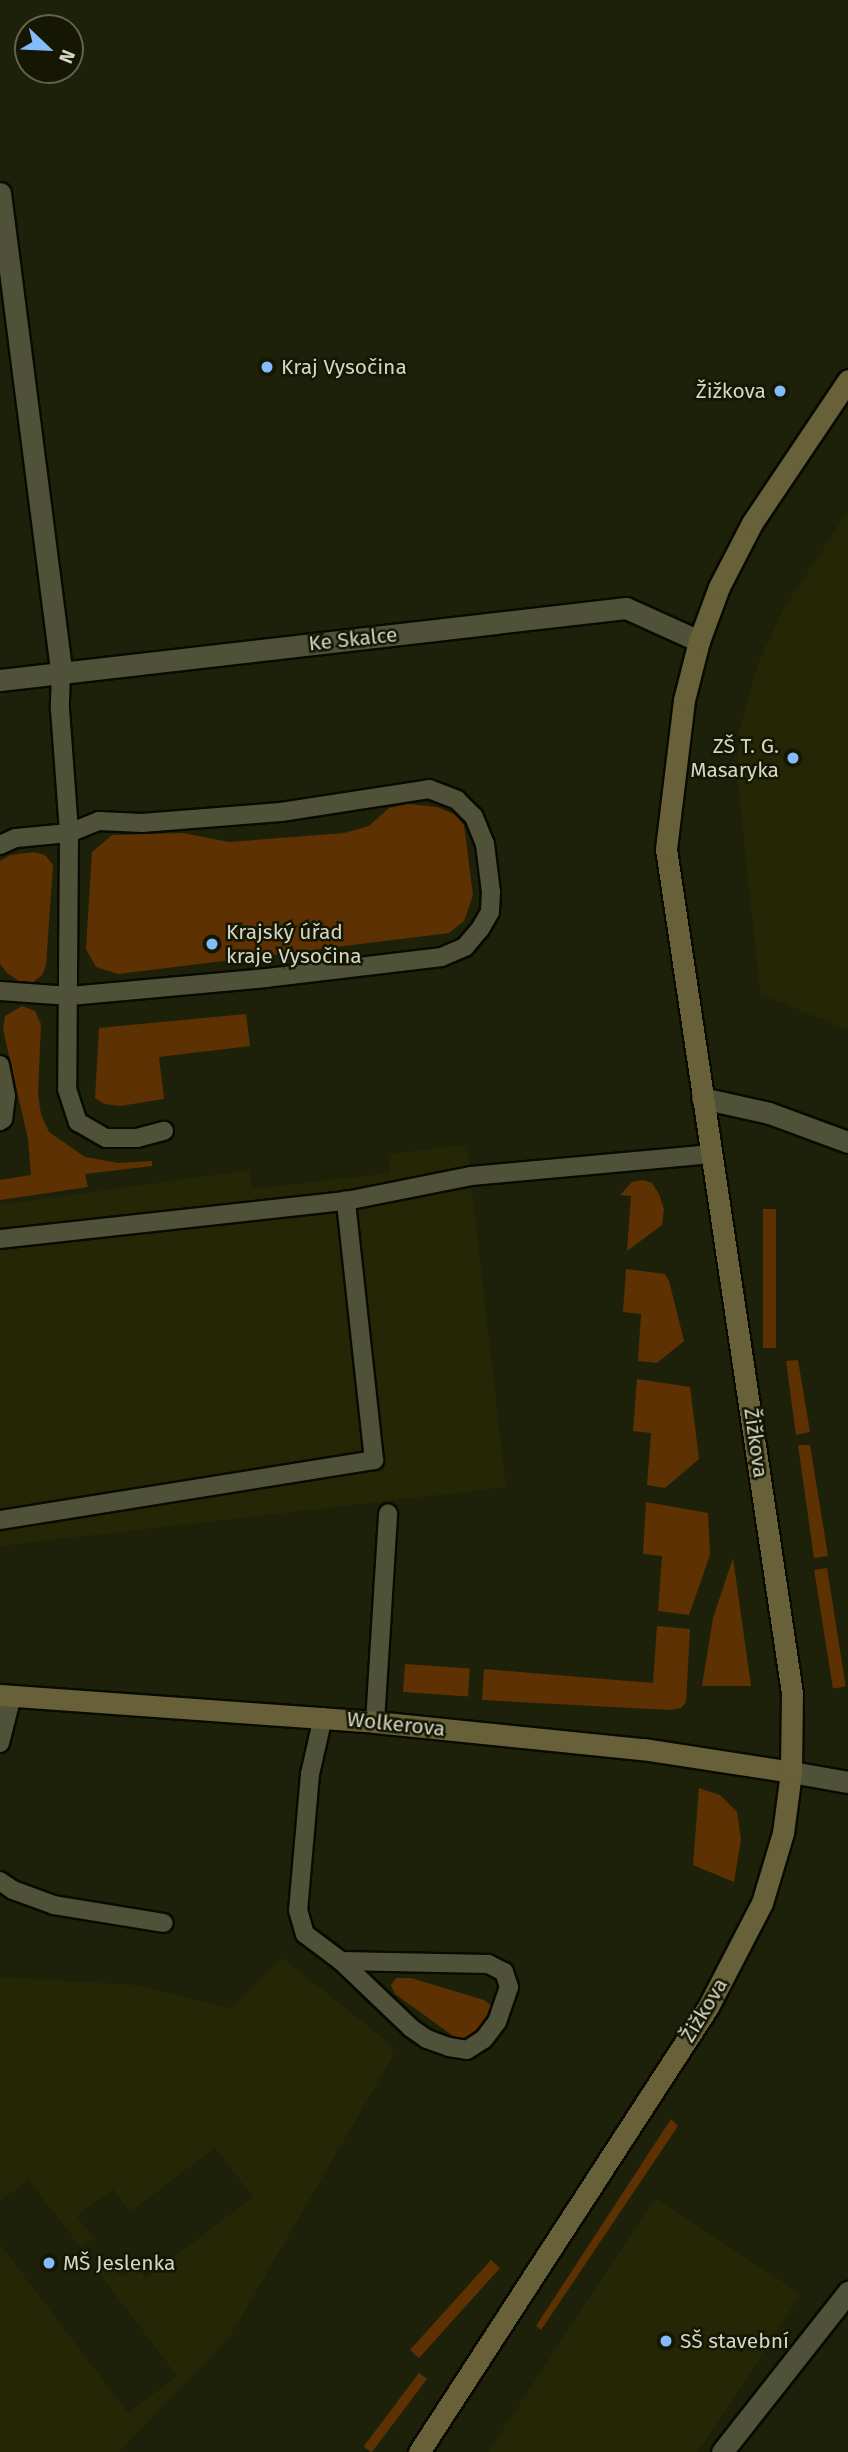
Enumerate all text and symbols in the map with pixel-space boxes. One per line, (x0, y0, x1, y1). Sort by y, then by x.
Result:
north arrow (14, 14, 84, 84)
text: N (54, 46, 80, 67)
place label: Kraj Vysočina (281, 354, 407, 380)
marker: Kraj Vysočina (259, 359, 275, 375)
place label: Žižkova (696, 378, 766, 404)
marker: Žižkova (772, 383, 788, 399)
street label: Ke Skalce (307, 622, 399, 656)
place label: ZŠ T. G. Masaryka (690, 733, 779, 783)
marker: ZŠ T. G. Masaryka (785, 750, 801, 766)
place label: Krajský úřad kraje Vysočina (226, 919, 362, 969)
marker: Krajský úřad kraje Vysočina (204, 936, 220, 952)
street label: Žižkova (739, 1406, 773, 1480)
street label: Wolkerova (346, 1706, 446, 1742)
street label: Žižkova (675, 1973, 733, 2047)
place label: MŠ Jeslenka (63, 2250, 175, 2276)
marker: MŠ Jeslenka (41, 2255, 57, 2271)
place label: SŠ stavební (680, 2328, 789, 2354)
marker: SŠ stavební (658, 2333, 674, 2349)

